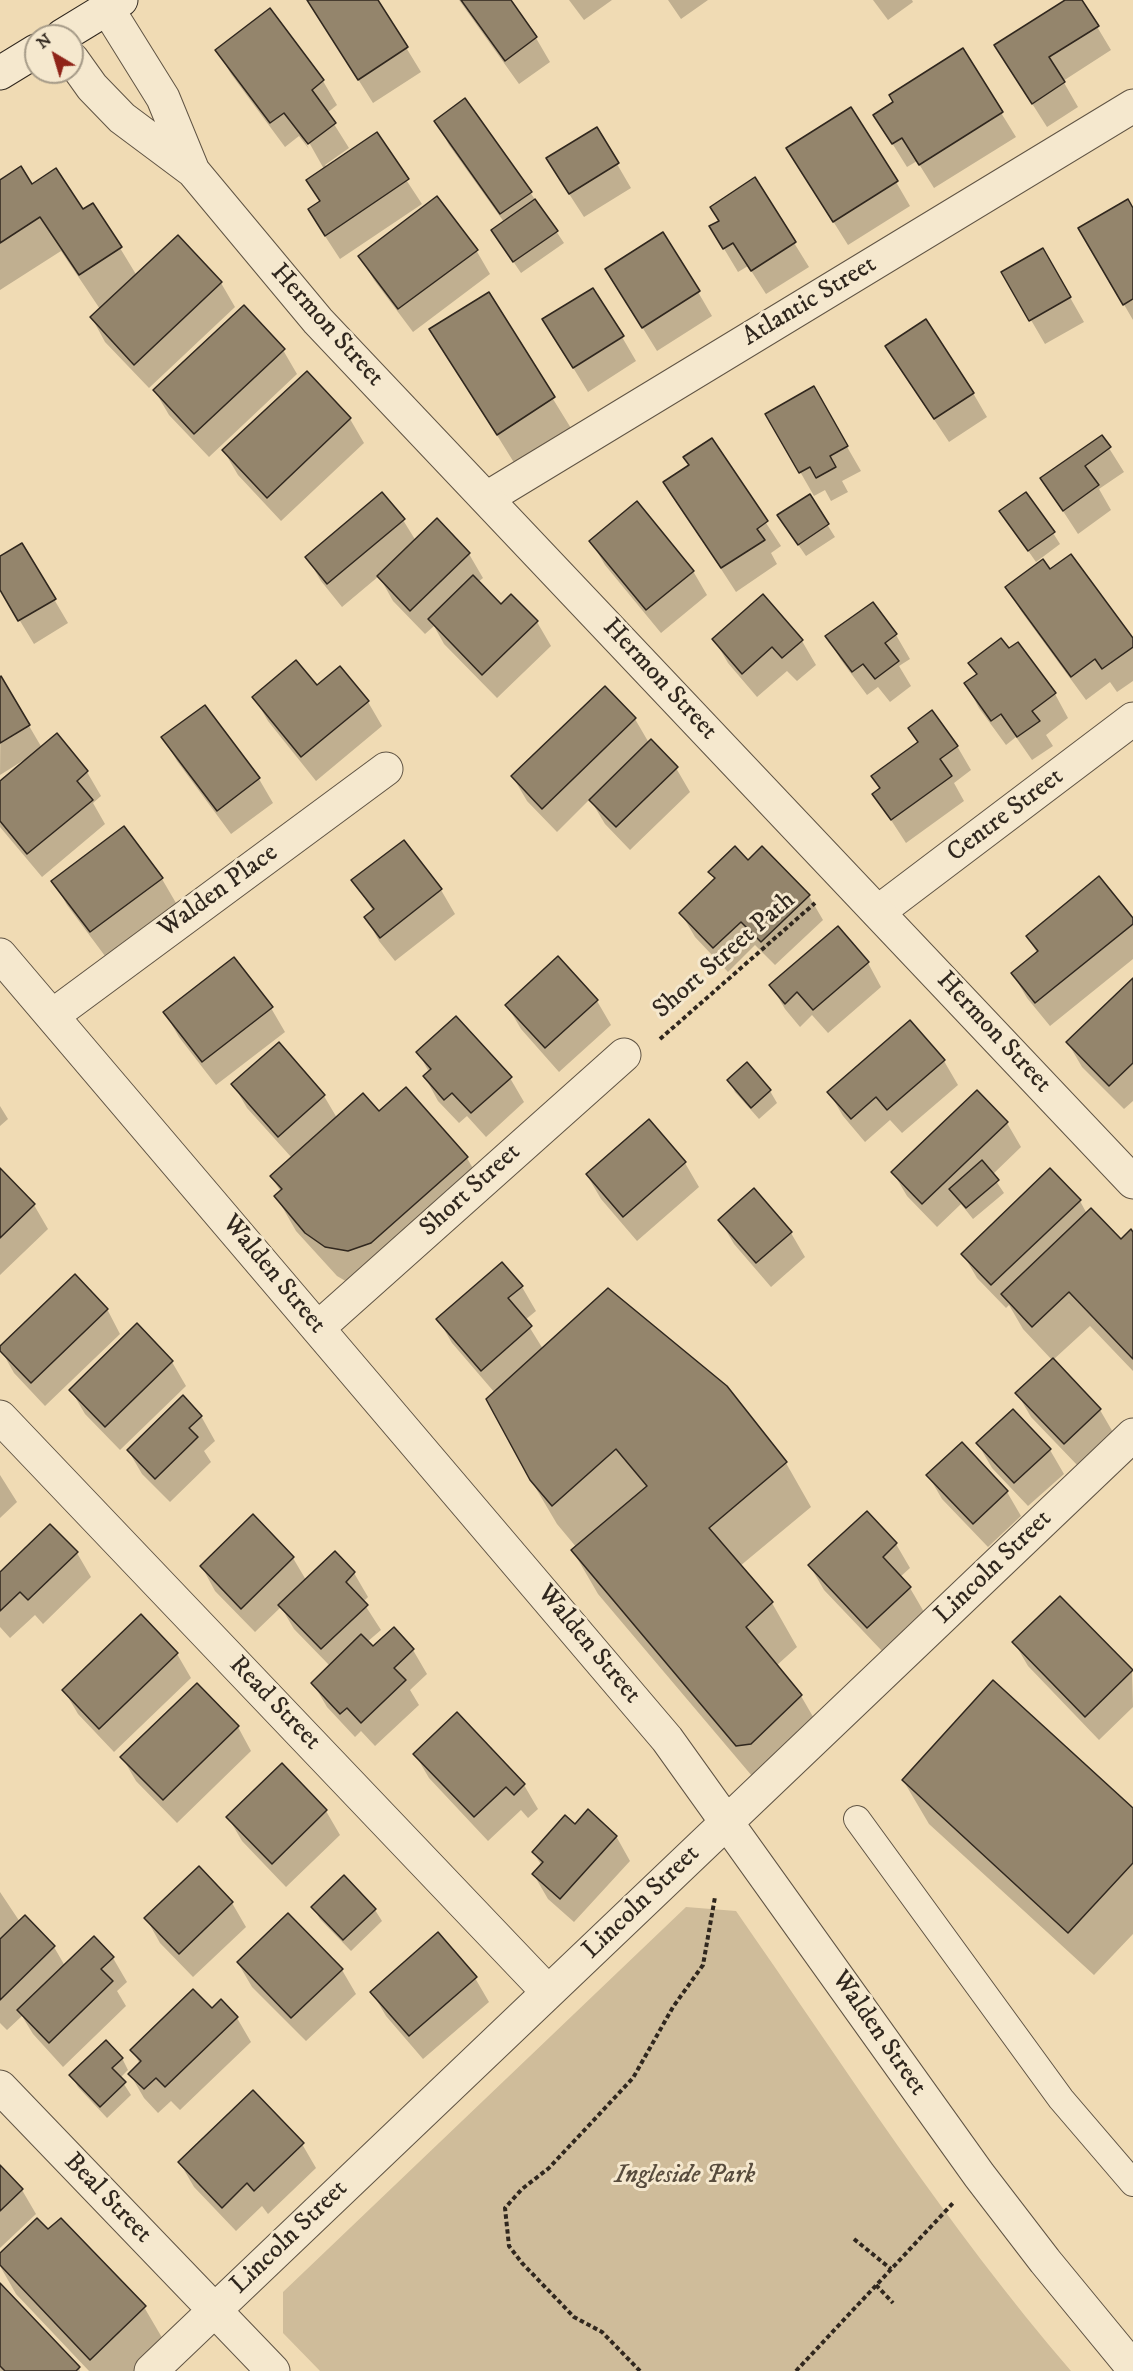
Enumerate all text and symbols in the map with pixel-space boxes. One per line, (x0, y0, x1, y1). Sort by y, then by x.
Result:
north arrow (24, 24, 84, 84)
text: N (33, 29, 55, 53)
street label: Atlantic Street (737, 250, 883, 354)
street label: Hermon Street (263, 258, 389, 394)
street label: Hermon Street (595, 613, 723, 747)
street label: Centre Street (942, 762, 1070, 870)
street label: Walden Place (153, 838, 285, 946)
street label: Short Street Path (647, 886, 803, 1026)
street label: Hermon Street (929, 966, 1057, 1100)
street label: Short Street (414, 1138, 528, 1244)
street label: Walden Street (214, 1209, 332, 1341)
street label: Lincoln Street (929, 1504, 1059, 1632)
street label: Walden Street (529, 1579, 647, 1711)
street label: Read Street (221, 1650, 327, 1758)
street label: Lincoln Street (577, 1839, 707, 1967)
street label: Walden Street (823, 1965, 933, 2103)
street label: Beal Street (56, 2147, 158, 2251)
park label: Ingleside Park (615, 2161, 755, 2193)
street label: Lincoln Street (225, 2174, 355, 2302)

